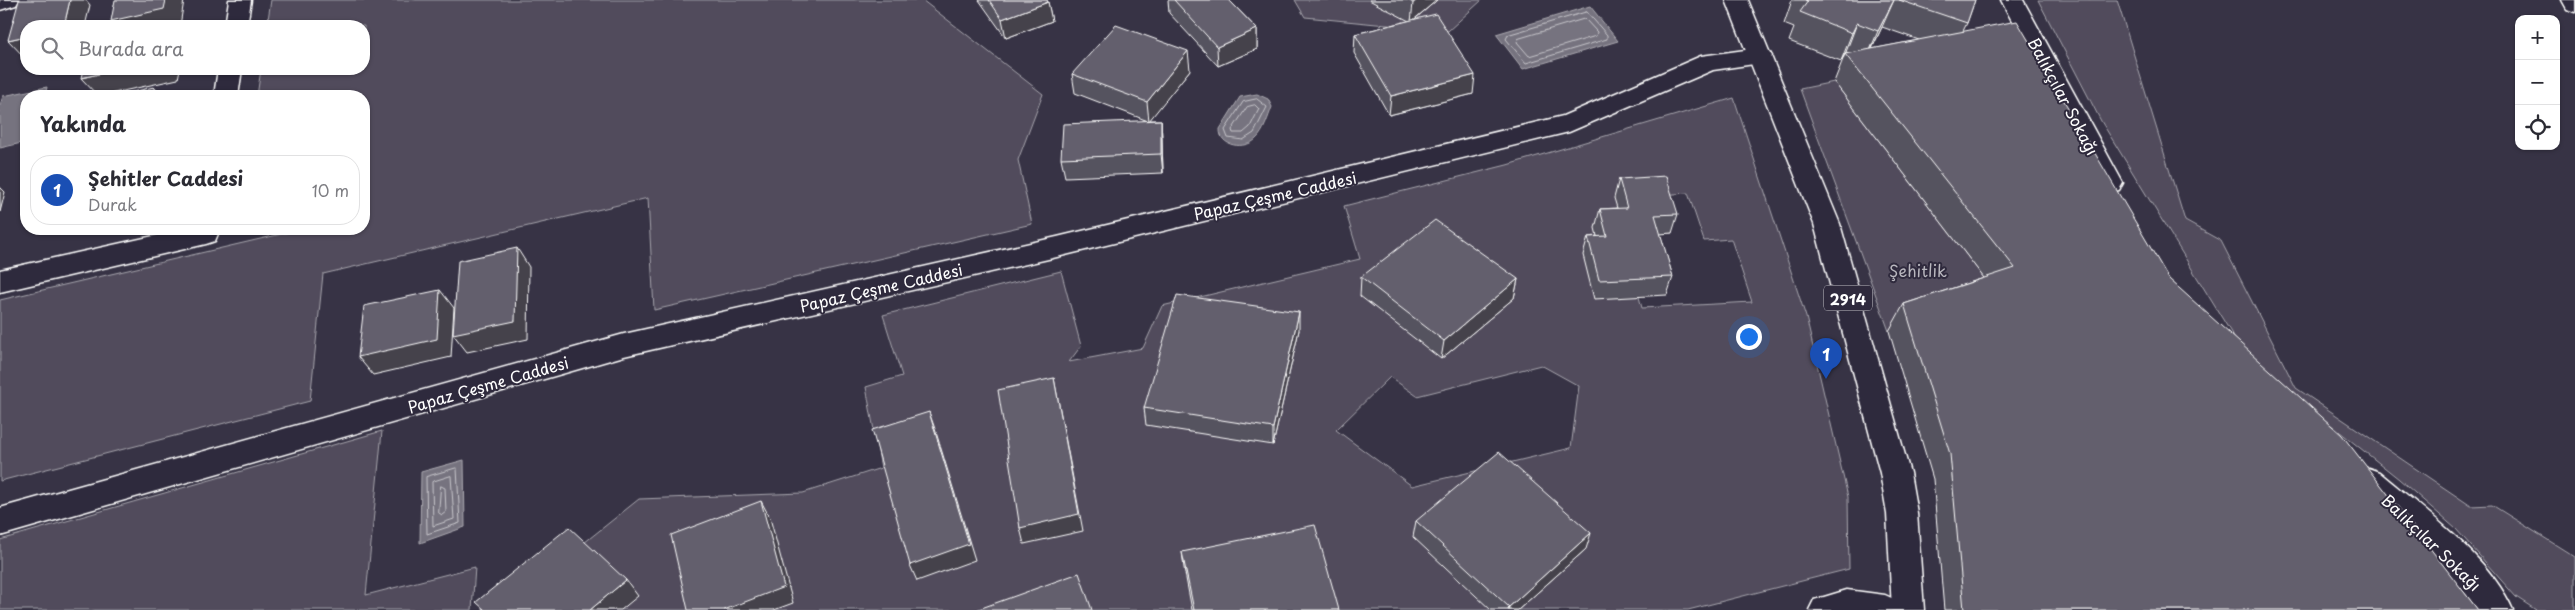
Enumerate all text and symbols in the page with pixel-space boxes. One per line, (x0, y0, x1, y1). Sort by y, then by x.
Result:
map controls (2515, 15, 2560, 150)
button: + (2515, 15, 2560, 60)
search box (20, 20, 370, 75)
street label: Balıkçılar Sokağı (2023, 33, 2105, 159)
icon: search (38, 34, 66, 62)
text: Burada ara (78, 34, 183, 62)
button: − (2515, 60, 2560, 105)
button: locate (2515, 105, 2560, 150)
text: Yakında (40, 107, 126, 139)
text: Şehitler Caddesi (88, 164, 243, 192)
street label: Papaz Çeşme Caddesi (1191, 165, 1359, 226)
text: 1 (53, 178, 61, 202)
text: 10 m (312, 178, 349, 202)
text: Durak (88, 192, 137, 216)
street label: Papaz Çeşme Caddesi (797, 257, 965, 318)
park label: Şehitlik (1889, 258, 1947, 282)
road number: 2914 (1824, 286, 1872, 310)
your location (1736, 324, 1762, 350)
pin: 1 (1810, 338, 1842, 379)
street label: Papaz Çeşme Caddesi (405, 350, 571, 419)
street label: Balıkçılar Sokağı (2377, 488, 2487, 596)

